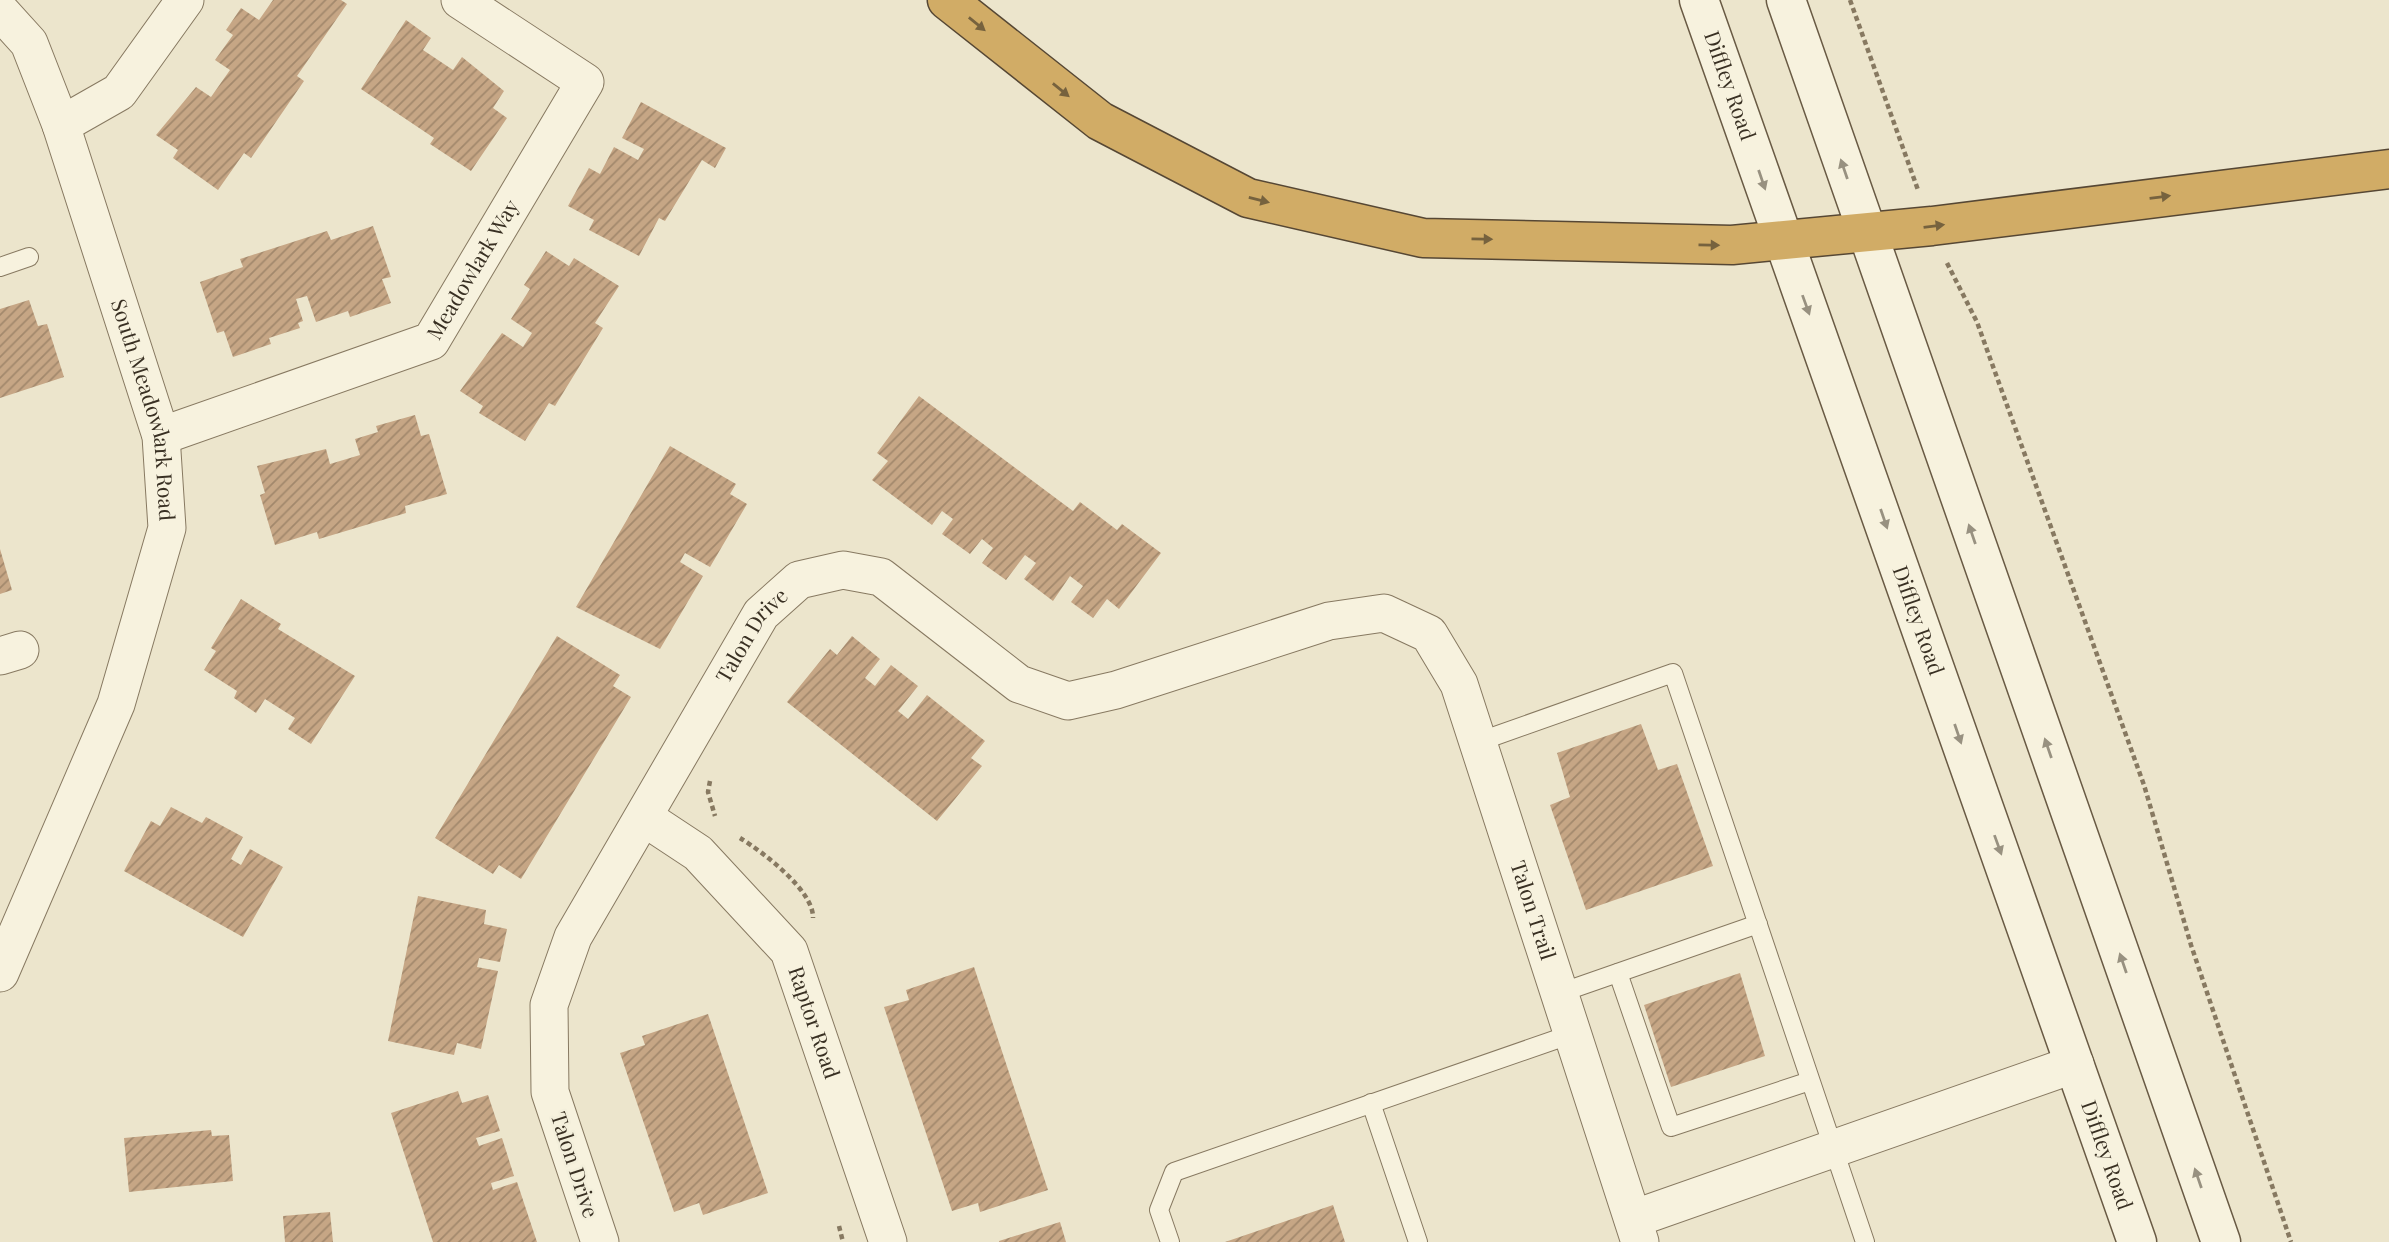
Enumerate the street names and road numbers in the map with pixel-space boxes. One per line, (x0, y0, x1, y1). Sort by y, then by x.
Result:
street label: Diffley Road (1699, 27, 1763, 144)
street label: Meadowlark Way (419, 193, 524, 344)
street label: South Meadowlark Road (106, 295, 183, 522)
street label: Diffley Road (1887, 561, 1952, 678)
street label: Talon Drive (708, 581, 793, 687)
street label: Talon Trail (1505, 857, 1564, 963)
street label: Raptor Road (783, 962, 847, 1082)
street label: Diffley Road (2076, 1096, 2141, 1213)
street label: Talon Drive (546, 1108, 606, 1221)

